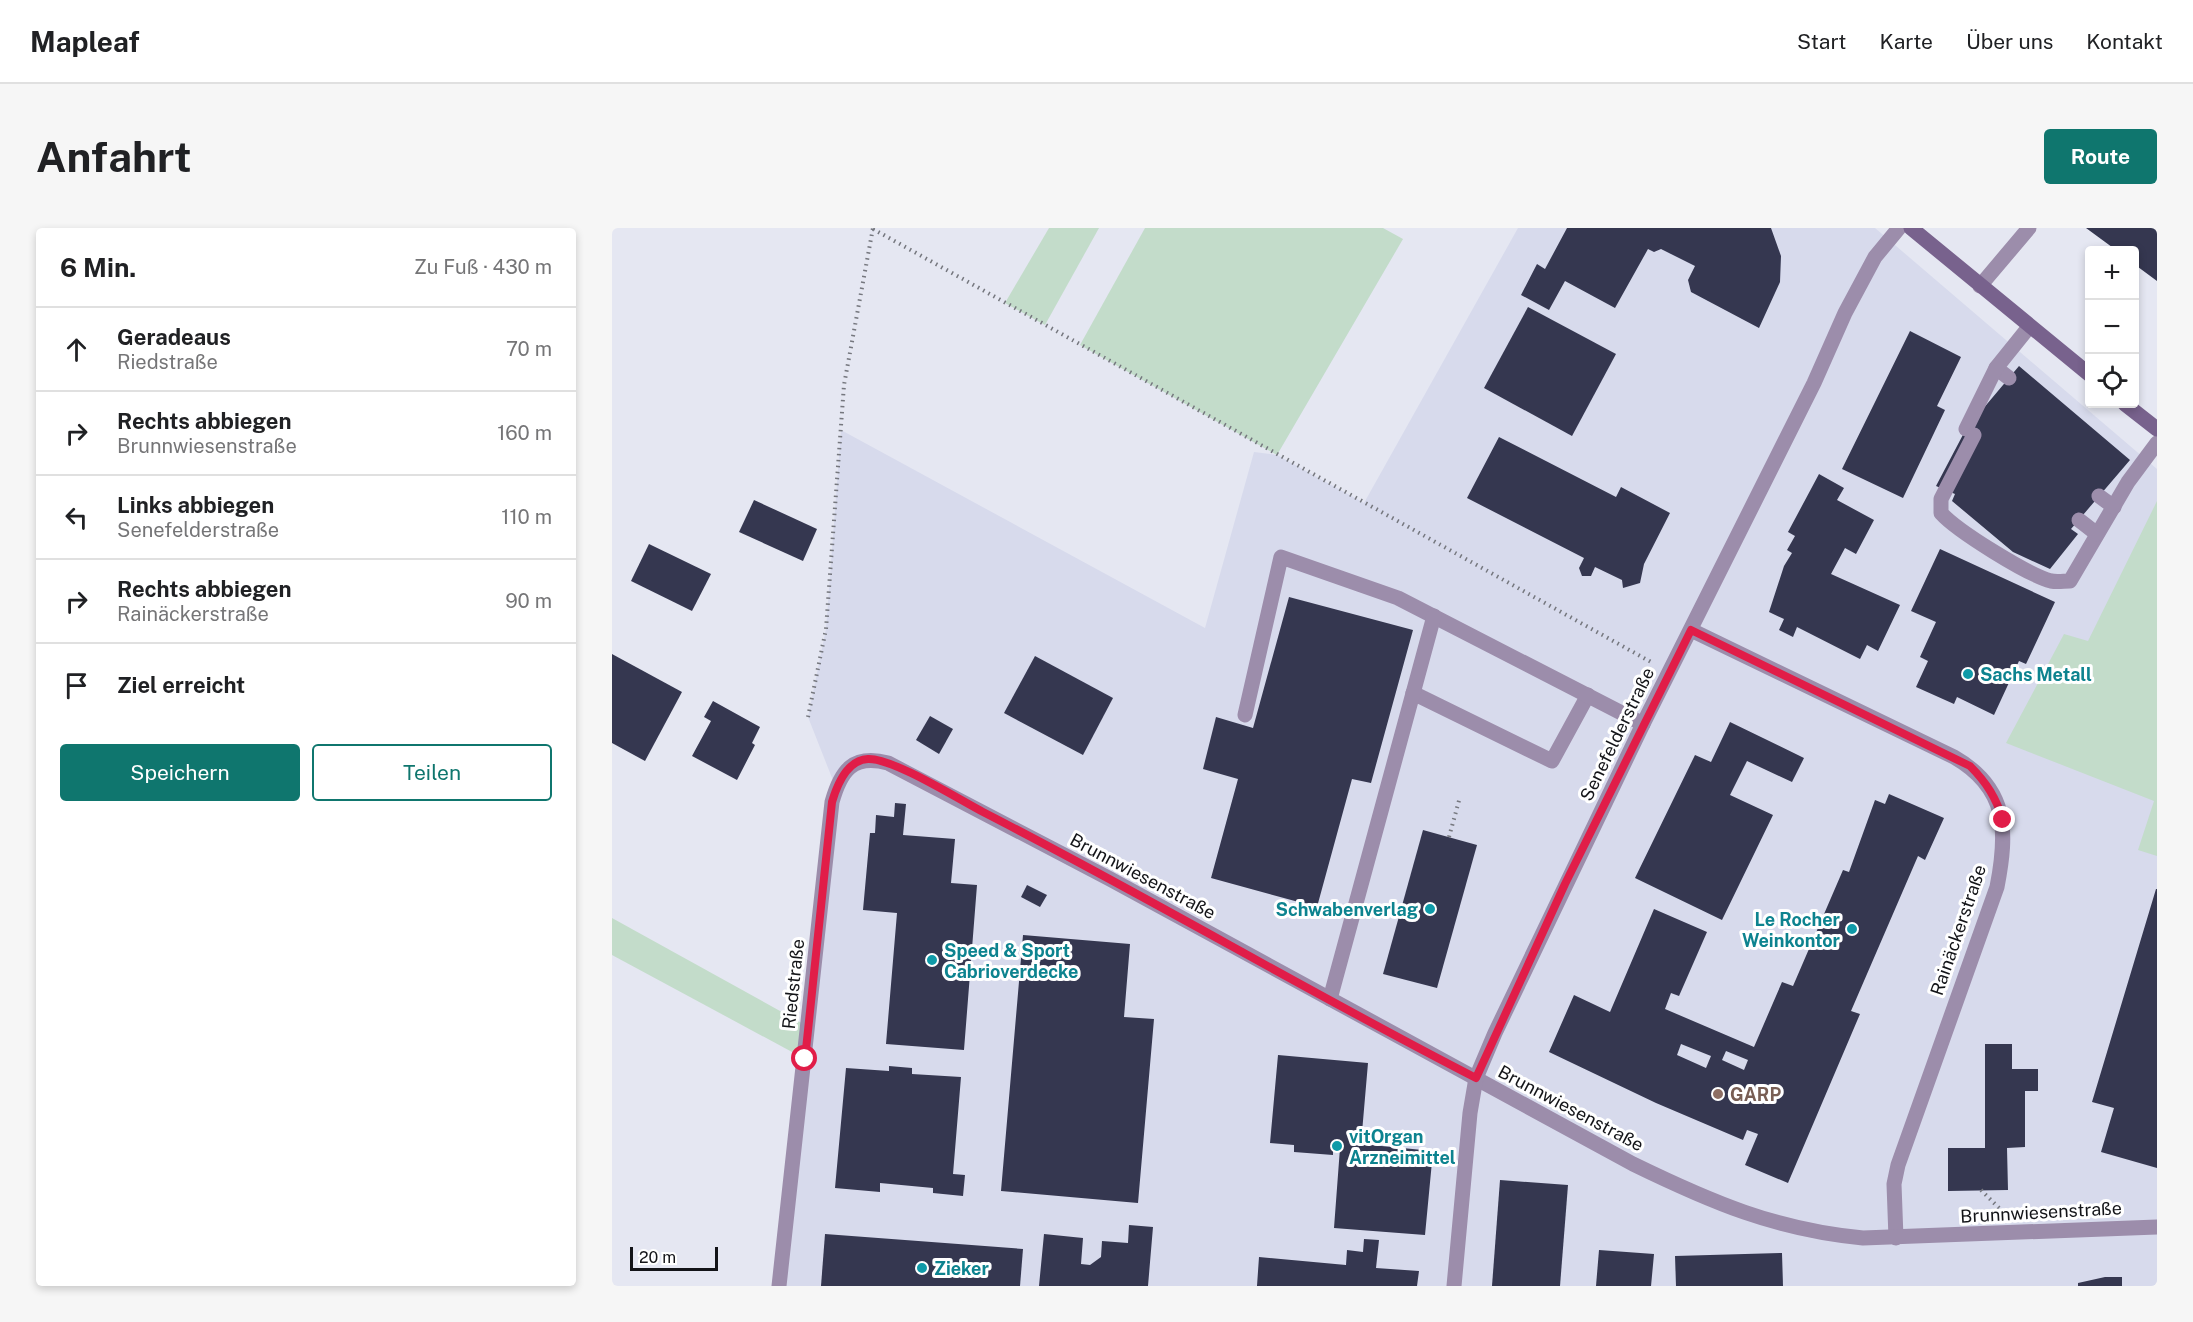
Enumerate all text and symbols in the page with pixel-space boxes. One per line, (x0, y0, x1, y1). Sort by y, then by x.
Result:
text: Mapleaf (30, 25, 140, 58)
text: Start (1797, 29, 1846, 54)
text: Karte (1879, 29, 1933, 54)
text: Über uns (1966, 29, 2053, 54)
text: Kontakt (2086, 29, 2163, 54)
button: Route (2044, 129, 2157, 184)
text: Anfahrt (36, 132, 192, 181)
map controls (2085, 246, 2139, 408)
button: + (2085, 246, 2139, 300)
text: 6 Min. (60, 252, 136, 283)
text: Zu Fuß · 430 m (414, 255, 552, 279)
button: − (2085, 300, 2139, 354)
text: Geradeaus (117, 324, 231, 350)
icon: ahead (60, 333, 93, 366)
text: 70 m (506, 337, 552, 361)
text: Riedstraße (117, 350, 218, 374)
button: locate (2085, 354, 2139, 408)
text: Rechts abbiegen (117, 408, 292, 434)
icon: right (60, 417, 93, 450)
text: 160 m (497, 421, 552, 445)
text: Brunnwiesenstraße (117, 434, 297, 458)
text: Links abbiegen (117, 492, 274, 518)
icon: left (60, 501, 93, 534)
text: 110 m (501, 505, 552, 529)
text: Senefelderstraße (117, 518, 279, 542)
text: Rechts abbiegen (117, 576, 292, 602)
icon: right (60, 585, 93, 618)
text: 90 m (505, 589, 552, 613)
text: Rainäckerstraße (117, 602, 269, 626)
street label: Senefelderstraße (1576, 664, 1658, 804)
place label: Sachs Metall (1980, 664, 2092, 685)
marker: Sachs Metall (1961, 667, 1975, 681)
icon: arrive (60, 669, 93, 702)
text: Ziel erreicht (117, 672, 245, 698)
button: Speichern (60, 744, 300, 801)
button: Teilen (312, 744, 552, 801)
route end (1989, 806, 2015, 832)
street label: Brunnwiesenstraße (1067, 829, 1219, 923)
street label: Rainäckerstraße (1926, 862, 1990, 998)
place label: Schwabenverlag (1276, 899, 1418, 920)
marker: Schwabenverlag (1423, 902, 1437, 916)
place label: Le Rocher Weinkontor (1742, 909, 1841, 951)
marker: Le Rocher Weinkontor (1845, 922, 1859, 936)
street label: Riedstraße (778, 938, 808, 1030)
place label: Speed & Sport Cabrioverdecke (944, 940, 1078, 982)
marker: Speed & Sport Cabrioverdecke (925, 953, 939, 967)
route start (791, 1045, 817, 1071)
street label: Brunnwiesenstraße (1495, 1061, 1647, 1155)
place label: GARP (1730, 1084, 1781, 1105)
marker: GARP (1711, 1087, 1725, 1101)
place label: vitOrgan Arzneimittel (1349, 1126, 1456, 1168)
marker: vitOrgan Arzneimittel (1330, 1139, 1344, 1153)
street label: Brunnwiesenstraße (1960, 1197, 2122, 1227)
scale bar (630, 1244, 718, 1272)
text: 20 m (639, 1248, 676, 1267)
place label: Zieker (934, 1258, 989, 1279)
marker: Zieker (915, 1261, 929, 1275)

